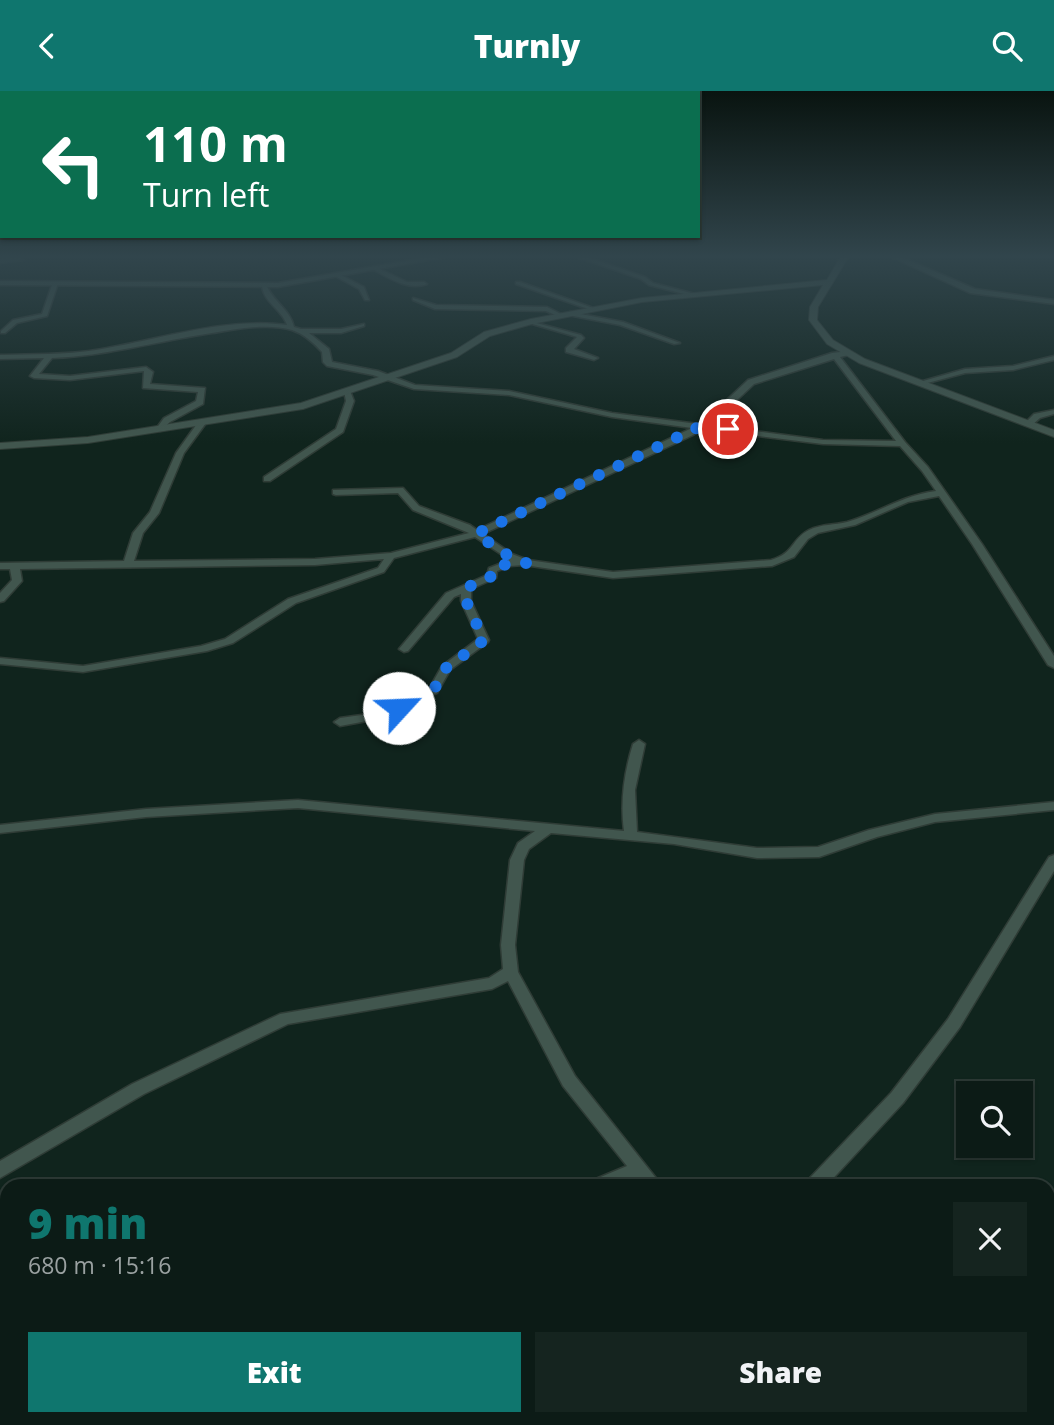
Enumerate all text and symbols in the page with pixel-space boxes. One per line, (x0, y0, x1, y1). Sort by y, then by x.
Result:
text: Turnly (474, 24, 580, 67)
icon: back (28, 27, 66, 65)
icon: search (988, 27, 1026, 65)
text: 110 m (143, 110, 288, 176)
icon: left (28, 119, 119, 210)
text: Turn left (143, 173, 269, 216)
pin (698, 399, 758, 459)
icon: arrive (709, 410, 747, 448)
position arrow (362, 671, 436, 745)
map controls (956, 1081, 1033, 1158)
button: search (956, 1081, 1033, 1158)
text: 9 min (28, 1194, 147, 1251)
button: close (953, 1202, 1027, 1276)
text: 680 m · 15:16 (28, 1249, 171, 1281)
button: Exit (28, 1332, 521, 1412)
button: Share (535, 1332, 1027, 1412)

